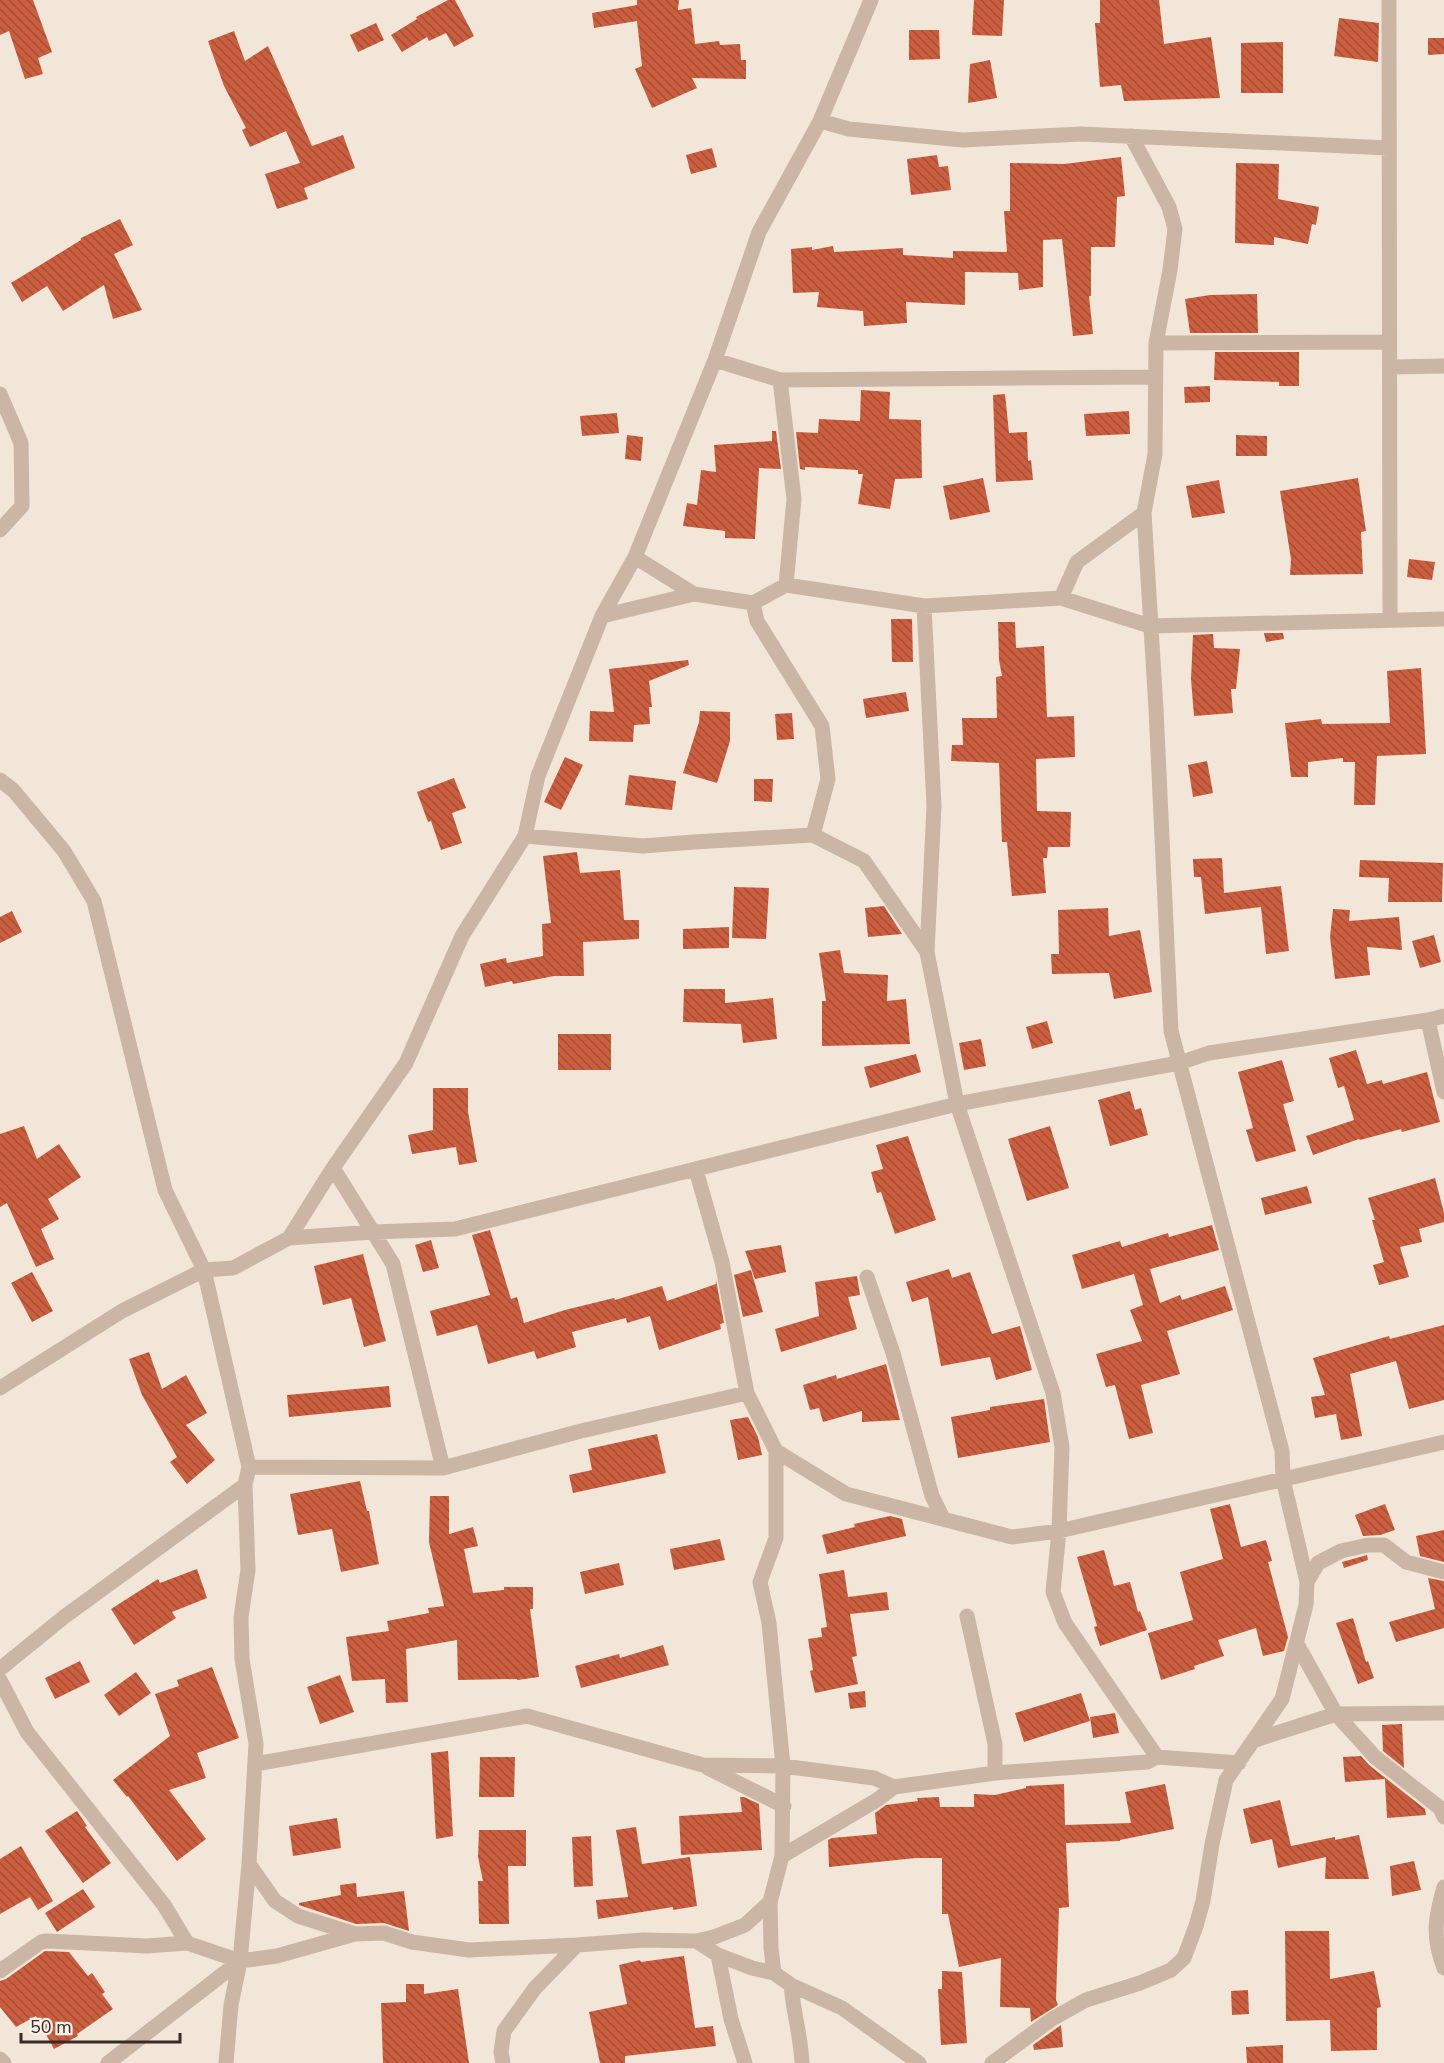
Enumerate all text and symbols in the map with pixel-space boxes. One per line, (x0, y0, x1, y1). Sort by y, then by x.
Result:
scale bar (21, 2006, 180, 2044)
text: 50 m (30, 2015, 72, 2039)

